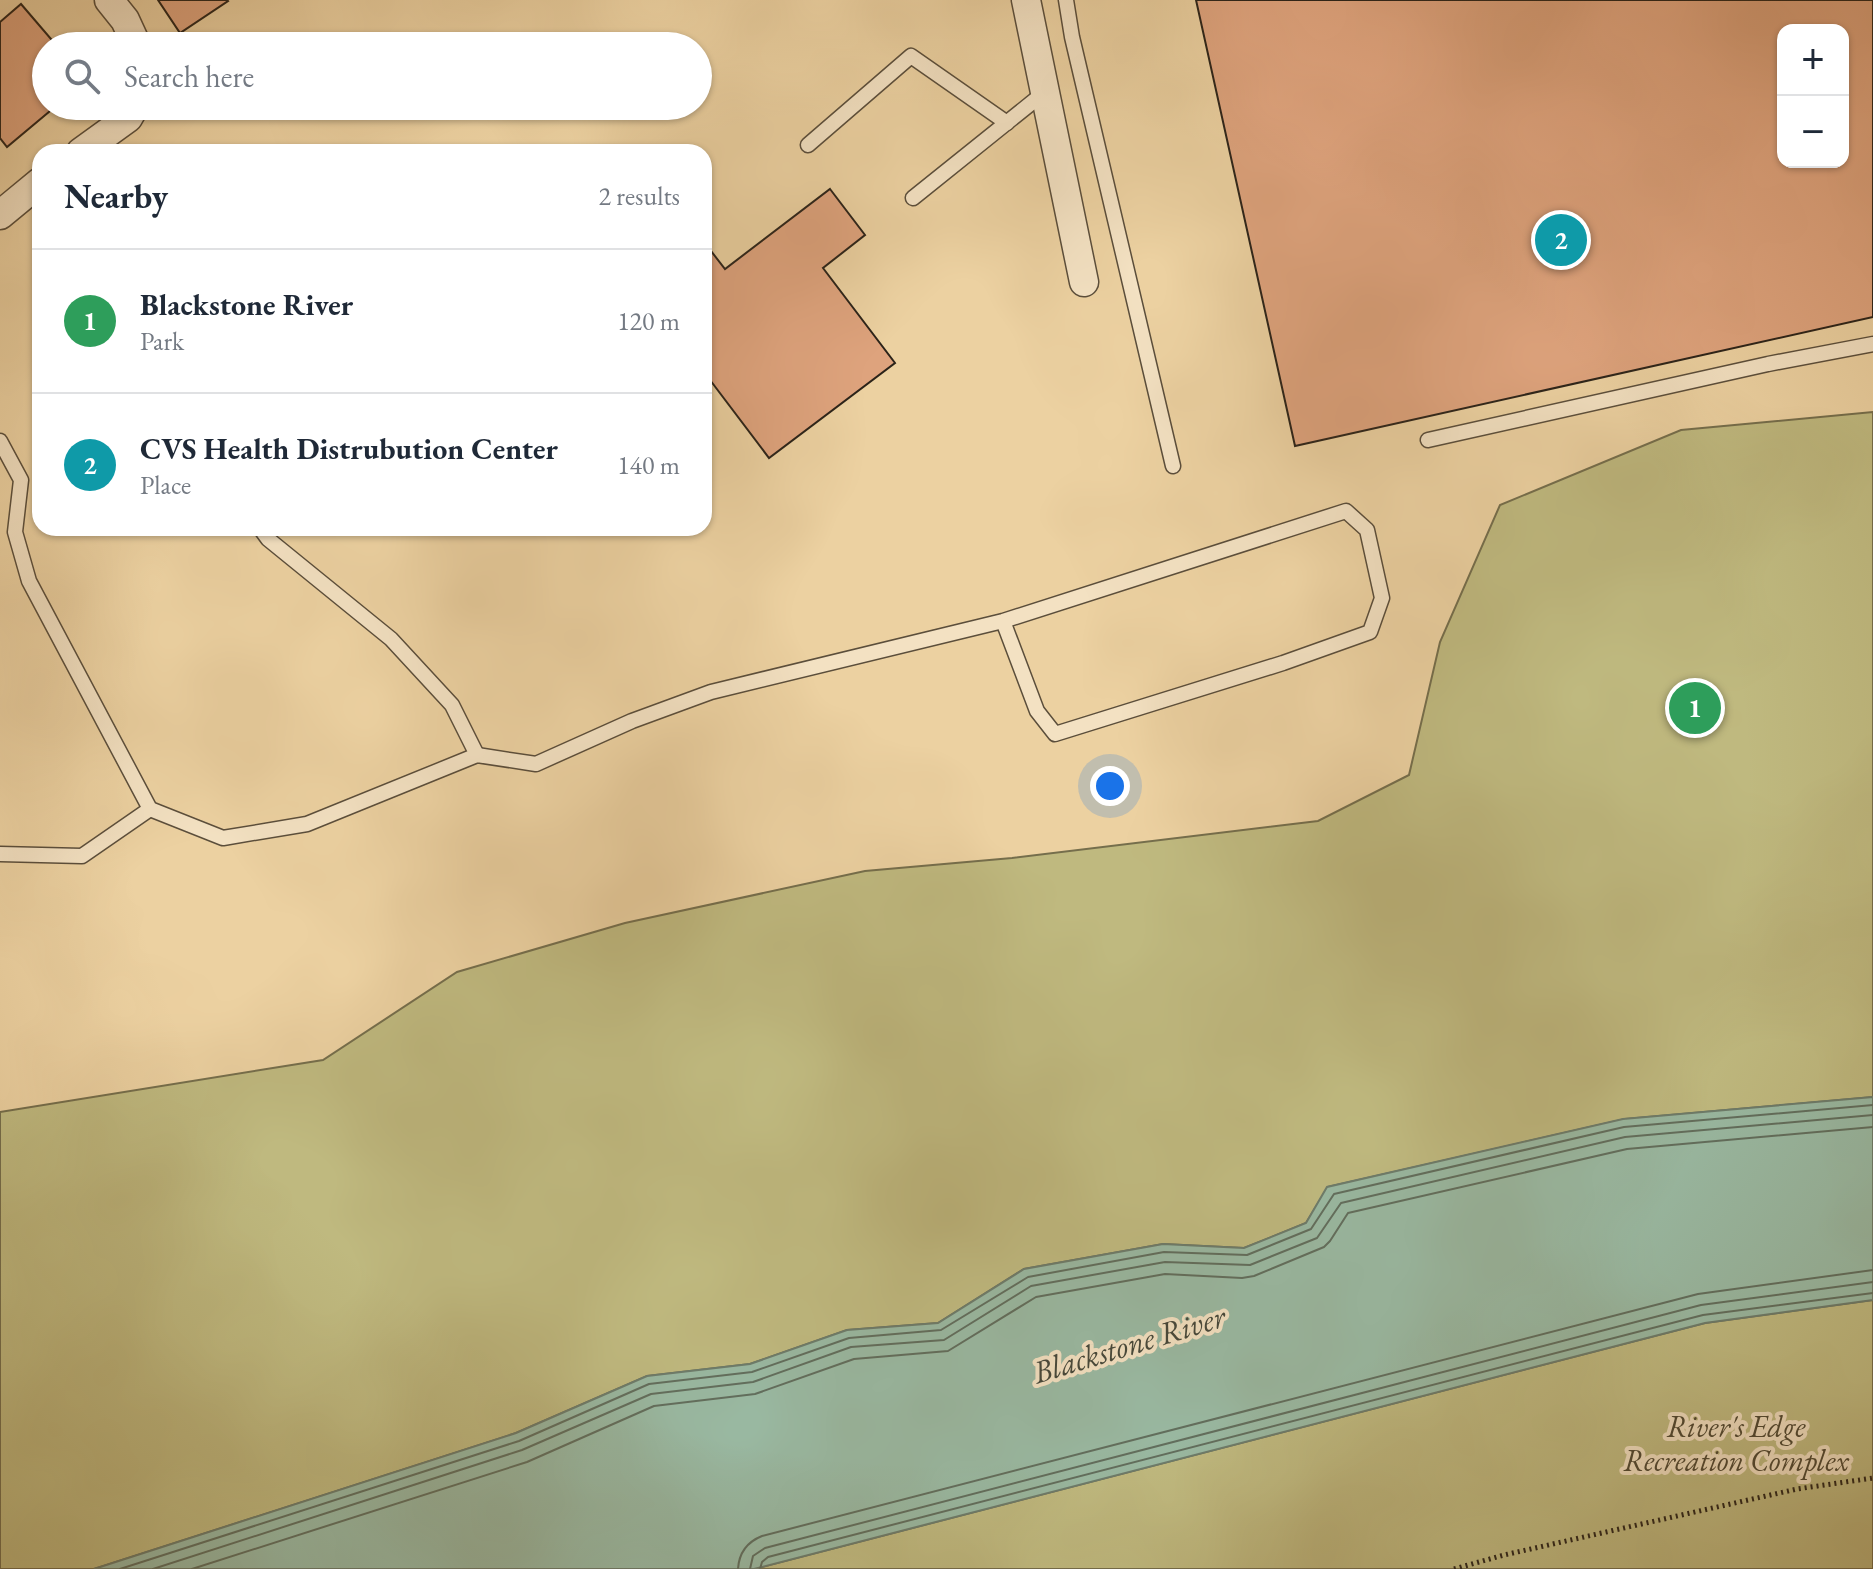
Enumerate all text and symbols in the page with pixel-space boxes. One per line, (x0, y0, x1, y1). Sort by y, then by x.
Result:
map controls (1777, 24, 1849, 168)
button: + (1777, 24, 1849, 96)
search box (32, 32, 712, 120)
icon: search (60, 54, 104, 98)
text: Search here (124, 57, 254, 96)
button: − (1777, 96, 1849, 168)
text: Nearby (64, 174, 168, 218)
text: 2 results (599, 179, 680, 213)
pin: 2 (1535, 210, 1587, 270)
text: Blackstone River (140, 285, 353, 324)
text: 1 (83, 304, 97, 338)
text: 120 m (617, 304, 680, 338)
text: Park (140, 324, 184, 358)
text: CVS Health Distrubution Center (140, 429, 558, 468)
text: 2 (83, 448, 97, 482)
text: 140 m (617, 448, 680, 482)
text: Place (140, 468, 191, 502)
pin: 1 (1669, 678, 1721, 738)
your location (1090, 766, 1130, 806)
water label: Blackstone River (1027, 1294, 1232, 1393)
park label: River's Edge Recreation Complex (1623, 1407, 1849, 1480)

